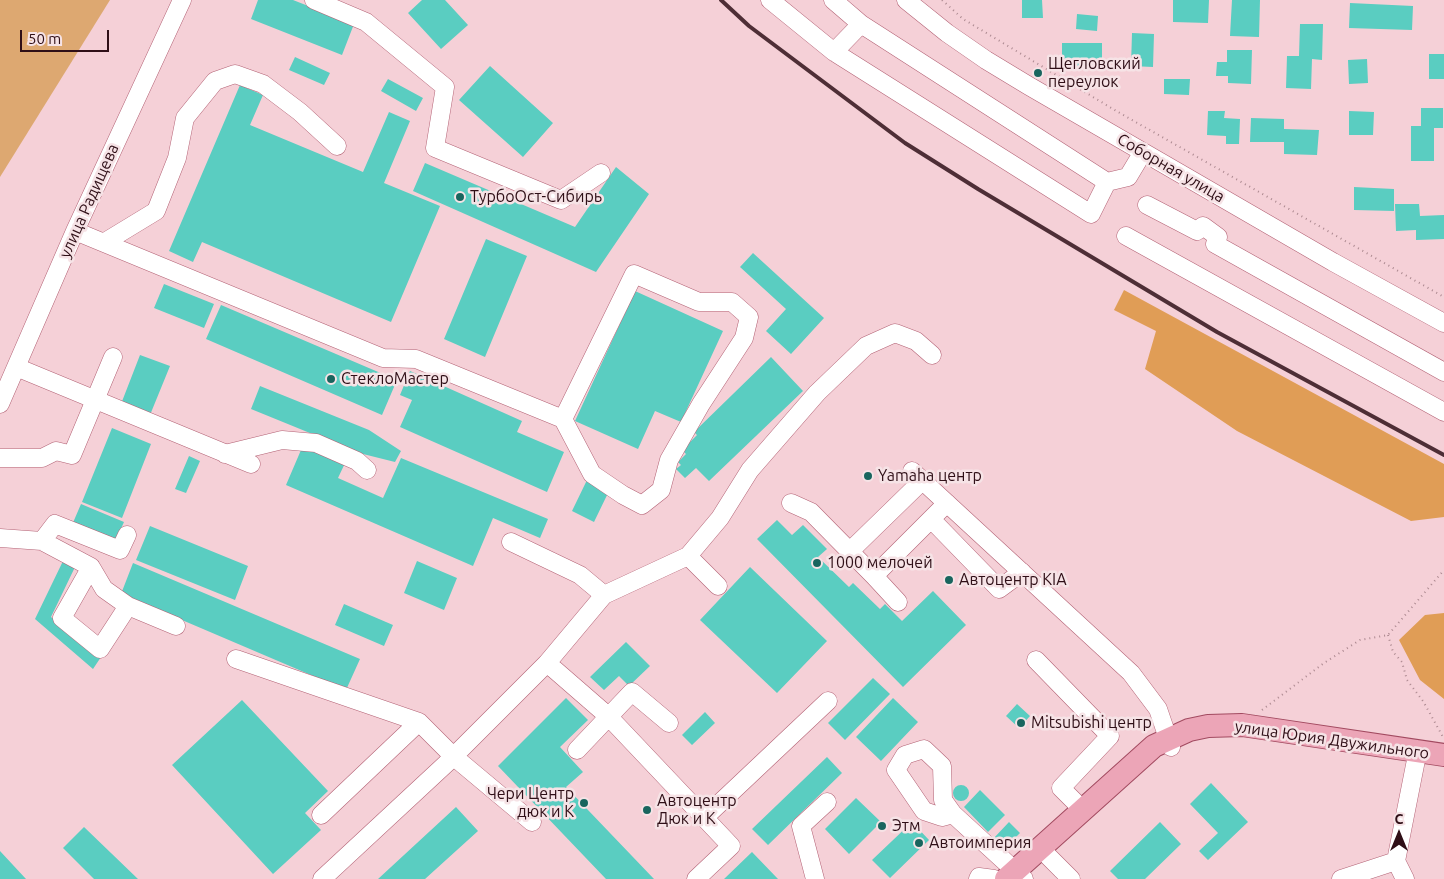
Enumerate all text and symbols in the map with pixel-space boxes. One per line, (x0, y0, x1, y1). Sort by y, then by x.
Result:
scale bar (22, 20, 111, 52)
text: 50 m (28, 30, 61, 47)
place label: Щегловский переулок (1048, 54, 1141, 92)
marker: Щегловский переулок (1032, 67, 1044, 79)
street label: Соборная улица (1114, 129, 1228, 207)
street label: улица Радищева (55, 141, 123, 261)
place label: ТурбоОст-Сибирь (470, 187, 602, 207)
marker: ТурбоОст-Сибирь (454, 191, 466, 203)
place label: СтеклоМастер (341, 369, 449, 389)
marker: СтеклоМастер (325, 373, 337, 385)
place label: Yamaha центр (878, 466, 982, 486)
marker: Yamaha центр (862, 470, 874, 482)
place label: 1000 мелочей (827, 553, 933, 573)
marker: 1000 мелочей (811, 557, 823, 569)
place label: Автоцентр KIA (959, 570, 1067, 590)
marker: Автоцентр KIA (943, 574, 955, 586)
place label: Mitsubishi центр (1031, 713, 1152, 733)
marker: Mitsubishi центр (1015, 717, 1027, 729)
street label: улица Юрия Двужильного (1234, 717, 1430, 763)
place label: Чери Центр дюк и К (487, 784, 574, 822)
place label: Автоцентр Дюк и К (657, 791, 737, 829)
marker: Чери Центр дюк и К (578, 797, 590, 809)
marker: Автоцентр Дюк и К (641, 804, 653, 816)
north arrow (1374, 809, 1424, 859)
text: С (1395, 811, 1403, 827)
place label: Этм (892, 816, 921, 836)
marker: Этм (876, 820, 888, 832)
place label: Автоимперия (929, 833, 1031, 853)
marker: Автоимперия (913, 837, 925, 849)

